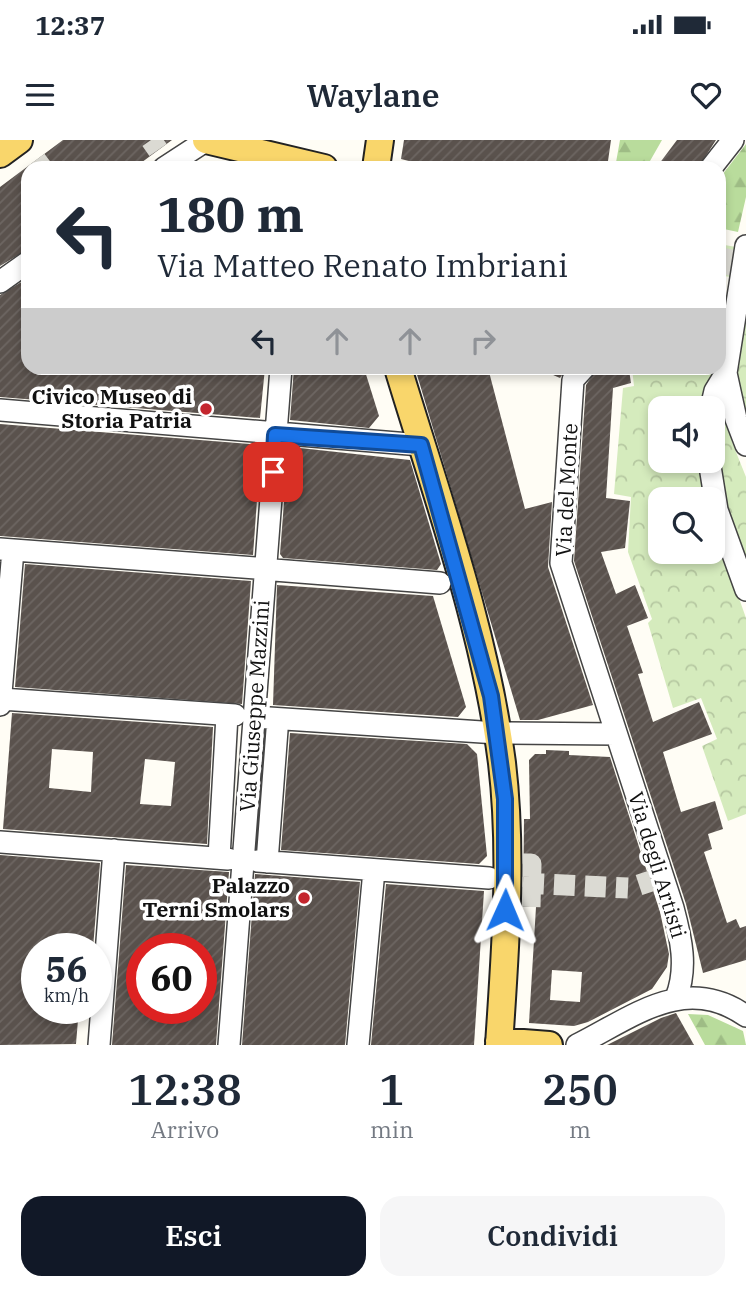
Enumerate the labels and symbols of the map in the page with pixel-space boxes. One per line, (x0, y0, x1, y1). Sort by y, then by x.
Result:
place label: Civico Museo di Storia Patria (32, 382, 192, 434)
marker: Civico Museo di Storia Patria (198, 401, 214, 417)
street label: Via del Monte (549, 422, 583, 558)
pin (243, 442, 303, 502)
street label: Via Giuseppe Mazzini (233, 599, 275, 813)
street label: Via degli Artisti (622, 788, 694, 941)
place label: Palazzo Terni Smolars (143, 871, 290, 923)
position arrow (468, 873, 542, 947)
marker: Palazzo Terni Smolars (296, 890, 312, 906)
speed limit sign: 60 (126, 933, 217, 1024)

